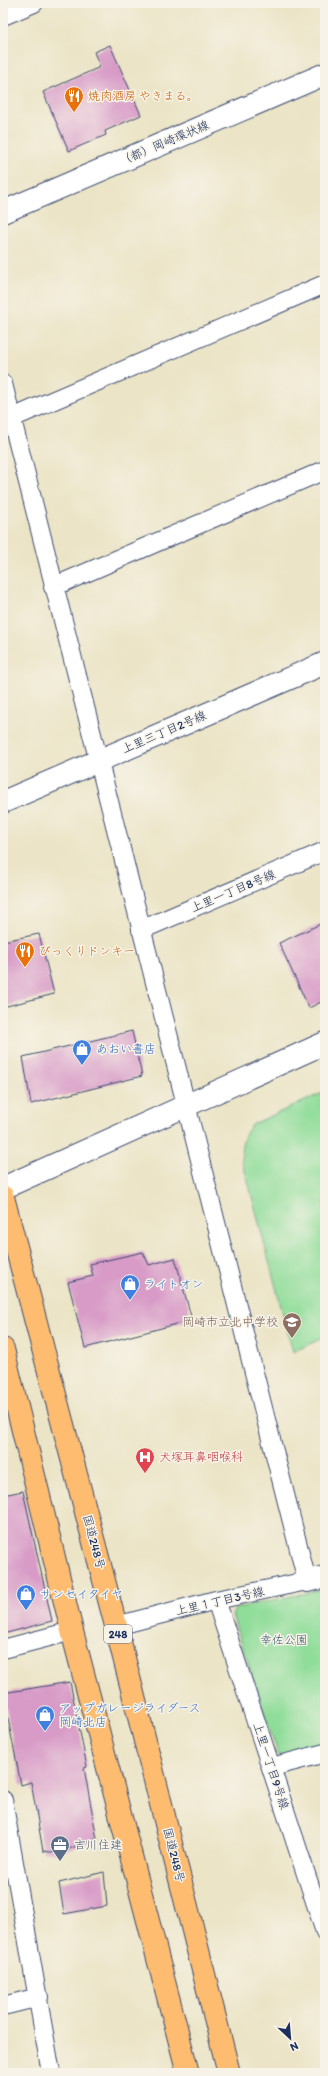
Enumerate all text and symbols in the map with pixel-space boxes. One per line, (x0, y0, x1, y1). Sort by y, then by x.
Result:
restaurant icon: 焼肉酒房 やきまる。 (63, 85, 85, 113)
place label: 焼肉酒房 やきまる。 (88, 89, 198, 103)
street label: （都）岡崎環状線 (117, 118, 211, 168)
street label: 上里三丁目2号線 (120, 708, 208, 756)
street label: 上里一丁目8号線 (189, 867, 277, 915)
restaurant icon: びっくりドンキー (14, 940, 36, 968)
place label: びっくりドンキー (39, 944, 135, 958)
shop icon: あおい書店 (71, 1038, 93, 1066)
place label: あおい書店 (96, 1042, 156, 1056)
shop icon: ライトオン (119, 1273, 141, 1301)
place label: ライトオン (144, 1277, 204, 1291)
school or university icon: 岡崎市立北中学校 (281, 1311, 303, 1339)
place label: 岡崎市立北中学校 (182, 1315, 278, 1329)
hospital icon: 犬塚耳鼻咽喉科 (134, 1446, 156, 1474)
place label: 犬塚耳鼻咽喉科 (159, 1450, 243, 1464)
street label: 国道248号 (80, 1513, 108, 1571)
shop icon: サンセイタイヤ (15, 1583, 37, 1611)
street label: 上里１丁目3号線 (174, 1584, 266, 1618)
place label: サンセイタイヤ (40, 1587, 123, 1601)
road number: 248 (104, 1625, 132, 1643)
park label: 幸佐公園 (260, 1633, 308, 1647)
place label: アップガレージライダース 岡崎北店 (59, 1701, 201, 1729)
shop icon: アップガレージライダース 岡崎北店 (34, 1704, 56, 1732)
street label: 上里一丁目9号線 (250, 1721, 292, 1811)
street label: 国道248号 (160, 1826, 188, 1884)
office icon: 吉川住建 (49, 1834, 71, 1862)
place label: 吉川住建 (74, 1838, 122, 1852)
north arrow (270, 2018, 310, 2058)
text: N (288, 2039, 300, 2054)

